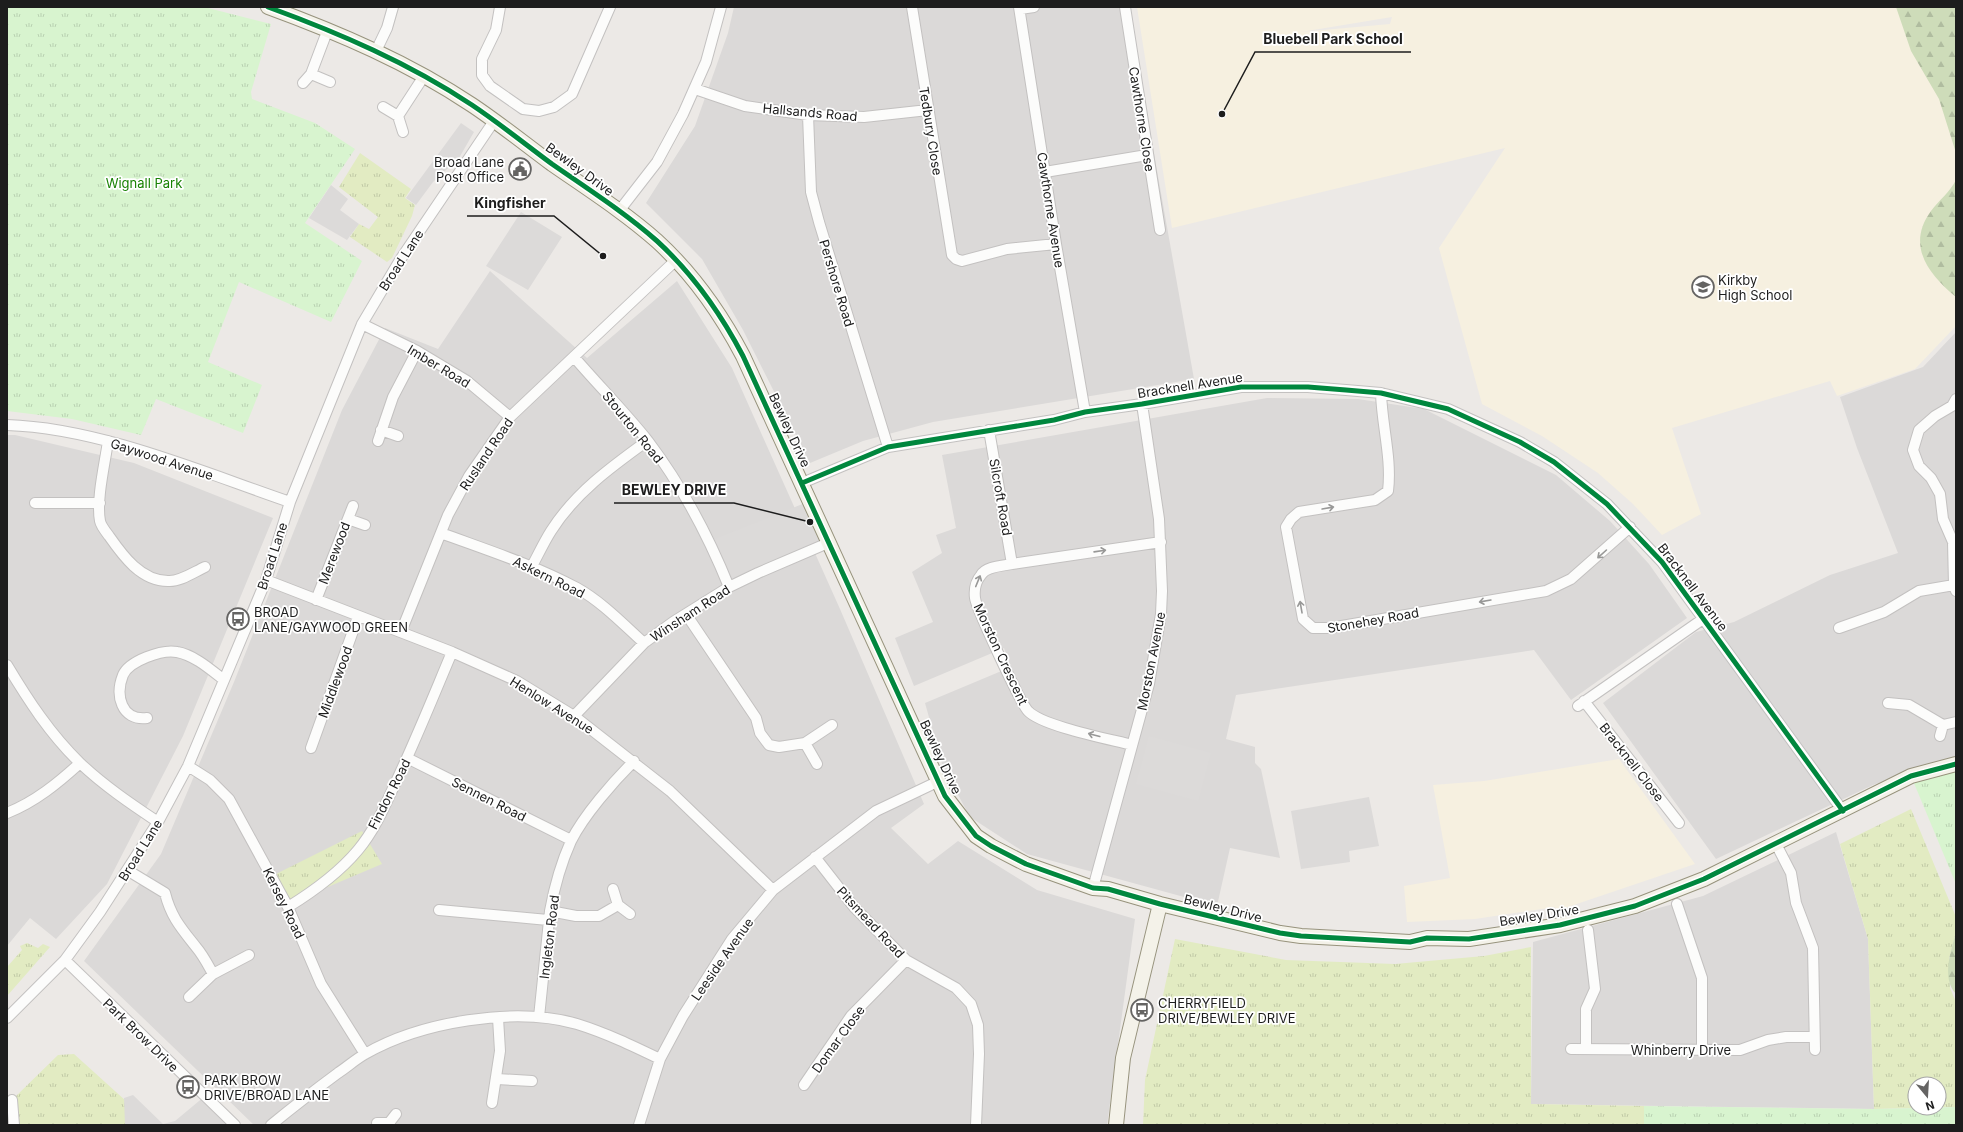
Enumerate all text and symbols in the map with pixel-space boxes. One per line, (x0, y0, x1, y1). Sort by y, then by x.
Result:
callout: Bluebell Park School (1255, 26, 1411, 52)
text: Bluebell Park School (1263, 30, 1403, 47)
street label: Cawthorne Close (1126, 65, 1158, 173)
street label: Tedbury Close (916, 86, 946, 176)
street label: Hallsands Road (762, 100, 858, 124)
street label: Bewley Drive (543, 139, 617, 199)
street label: Cawthorne Avenue (1034, 151, 1068, 269)
place label: Broad Lane Post Office (434, 154, 504, 185)
public building icon: Broad Lane Post Office (507, 156, 533, 182)
park label: Wignall Park (106, 175, 182, 191)
callout: Kingfisher (467, 190, 554, 216)
text: Kingfisher (474, 194, 546, 211)
street label: Broad Lane (375, 226, 427, 294)
street label: Pershore Road (816, 237, 858, 329)
place label: Kirkby High School (1718, 272, 1792, 303)
school or university icon: Kirkby High School (1690, 274, 1716, 300)
street label: Imber Road (405, 341, 473, 391)
street label: Bracknell Avenue (1136, 369, 1244, 401)
street label: Stourton Road (599, 388, 667, 466)
street label: Bewley Drive (766, 390, 814, 470)
street label: Rusland Road (456, 415, 516, 493)
street label: Gaywood Avenue (108, 435, 216, 483)
street label: Silcroft Road (986, 457, 1016, 537)
callout: BEWLEY DRIVE (614, 477, 734, 503)
text: BEWLEY DRIVE (622, 481, 726, 498)
one-way arrow (1321, 503, 1334, 511)
street label: Broad Lane (254, 520, 290, 592)
street label: Merewood (315, 520, 353, 586)
street label: Bracknell Avenue (1655, 540, 1731, 634)
one-way arrow (1093, 547, 1106, 555)
one-way arrow (1596, 549, 1607, 558)
street label: Askern Road (510, 553, 588, 601)
one-way arrow (975, 576, 983, 588)
street label: Winsham Road (647, 581, 733, 645)
one-way arrow (1479, 597, 1492, 605)
street label: Morston Crescent (970, 601, 1032, 707)
one-way arrow (1296, 601, 1304, 614)
place label: BROAD LANE/GAYWOOD GREEN (254, 604, 408, 635)
street label: Stonehey Road (1326, 604, 1420, 636)
bus stop icon: BROAD LANE/GAYWOOD GREEN (225, 606, 251, 632)
street label: Morston Avenue (1134, 610, 1168, 712)
street label: Middlewood (315, 644, 355, 720)
street label: Henlow Avenue (507, 673, 597, 737)
street label: Bewley Drive (917, 717, 965, 797)
street label: Bracknell Close (1596, 720, 1668, 804)
one-way arrow (1088, 731, 1101, 738)
street label: Findon Road (364, 756, 414, 832)
street label: Sennen Road (449, 773, 529, 825)
street label: Broad Lane (115, 816, 165, 884)
street label: Kersey Road (260, 865, 308, 941)
street label: Pitsmead Road (834, 883, 908, 961)
street label: Bewley Drive (1182, 891, 1264, 925)
street label: Ingleton Road (536, 894, 562, 980)
street label: Bewley Drive (1498, 901, 1580, 929)
street label: Leeside Avenue (688, 915, 756, 1003)
street label: Park Brow Drive (100, 995, 182, 1075)
place label: CHERRYFIELD DRIVE/BEWLEY DRIVE (1158, 995, 1296, 1026)
bus stop icon: CHERRYFIELD DRIVE/BEWLEY DRIVE (1129, 997, 1155, 1023)
street label: Domar Close (808, 1002, 868, 1076)
street label: Whinberry Drive (1631, 1042, 1731, 1058)
place label: PARK BROW DRIVE/BROAD LANE (204, 1072, 329, 1103)
bus stop icon: PARK BROW DRIVE/BROAD LANE (175, 1074, 201, 1100)
north arrow (1907, 1076, 1947, 1116)
text: N (1924, 1098, 1936, 1113)

